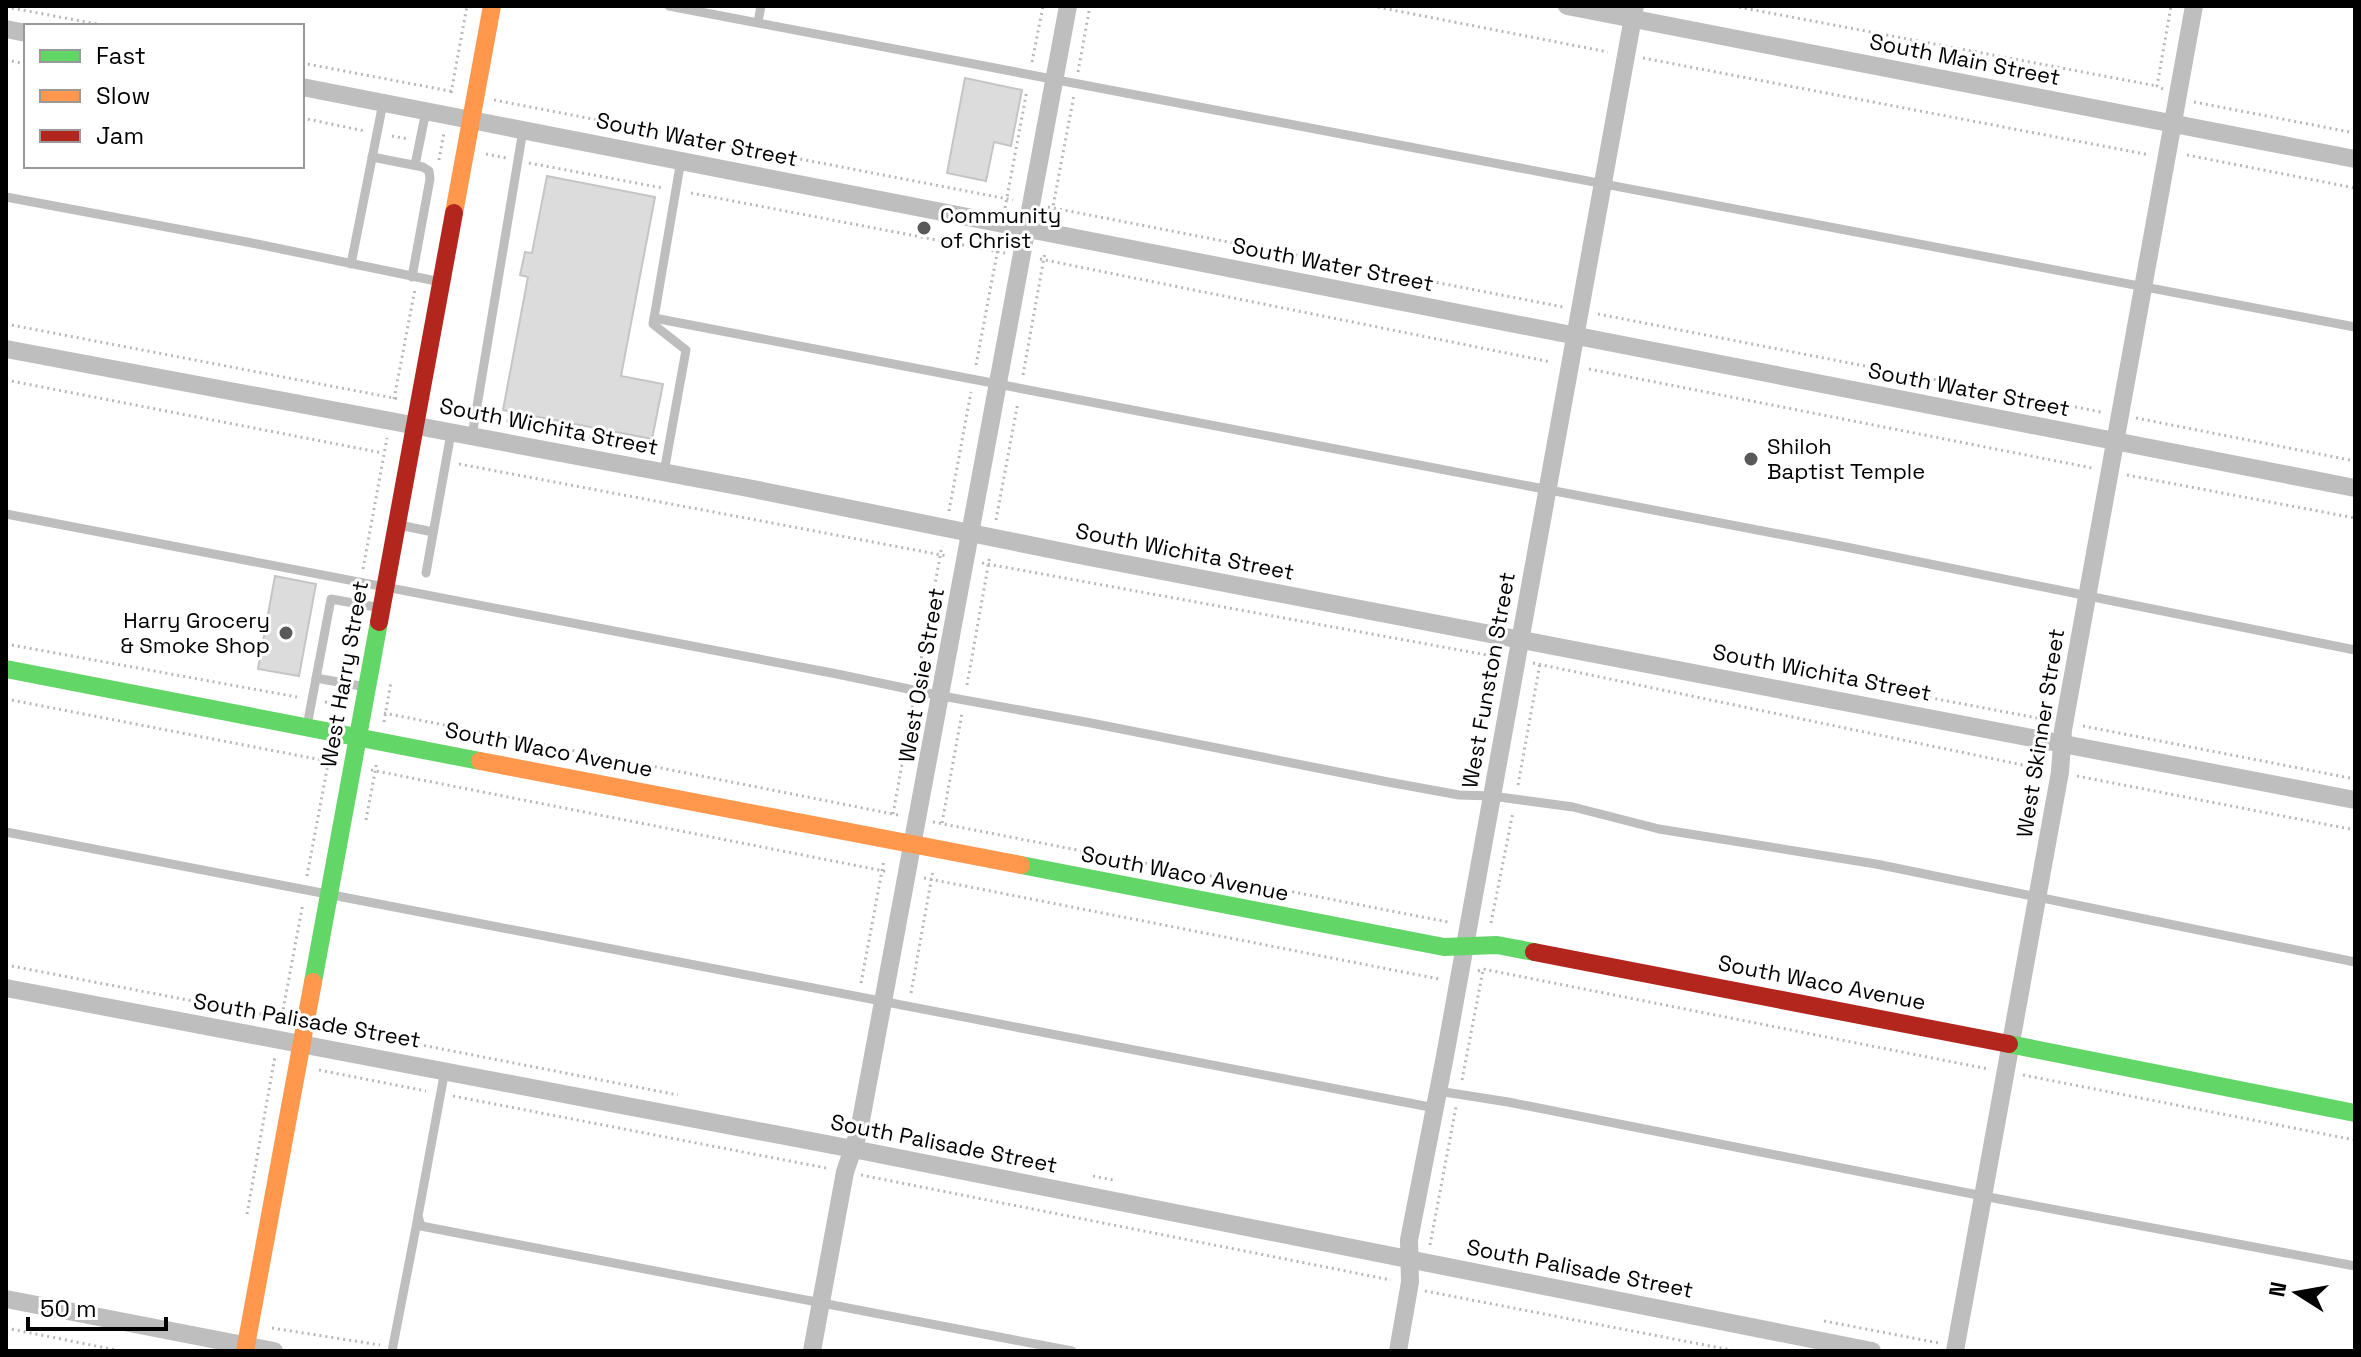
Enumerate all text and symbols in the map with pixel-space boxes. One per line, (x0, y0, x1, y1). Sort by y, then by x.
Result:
legend (24, 24, 304, 168)
street label: South Main Street (1867, 27, 2063, 91)
text: Fast (96, 40, 146, 71)
text: Slow (96, 80, 150, 111)
street label: South Water Street (594, 106, 800, 172)
text: Jam (96, 120, 144, 151)
place label: Community of Christ (940, 201, 1061, 254)
marker: Community of Christ (915, 219, 933, 237)
street label: South Water Street (1230, 231, 1436, 297)
street label: South Water Street (1866, 356, 2072, 422)
street label: South Wichita Street (437, 391, 661, 461)
place label: Shiloh Baptist Temple (1767, 432, 1925, 485)
marker: Shiloh Baptist Temple (1742, 450, 1760, 468)
street label: South Wichita Street (1073, 516, 1297, 586)
street label: West Funston Street (1455, 570, 1521, 790)
street label: West Harry Street (314, 578, 374, 770)
street label: West Osie Street (892, 586, 950, 764)
place label: Harry Grocery & Smoke Shop (120, 606, 270, 659)
marker: Harry Grocery & Smoke Shop (277, 624, 295, 642)
street label: West Skinner Street (2010, 627, 2070, 839)
street label: South Wichita Street (1710, 637, 1934, 707)
street label: South Waco Avenue (443, 715, 655, 783)
street label: South Waco Avenue (1079, 839, 1291, 907)
street label: South Waco Avenue (1716, 948, 1928, 1016)
street label: South Palisade Street (191, 986, 423, 1054)
street label: South Palisade Street (828, 1107, 1060, 1179)
street label: South Palisade Street (1464, 1232, 1696, 1304)
north arrow (2257, 1253, 2337, 1333)
text: N (2262, 1279, 2293, 1299)
scale bar (28, 1281, 166, 1331)
text: 50 m (40, 1293, 97, 1324)

